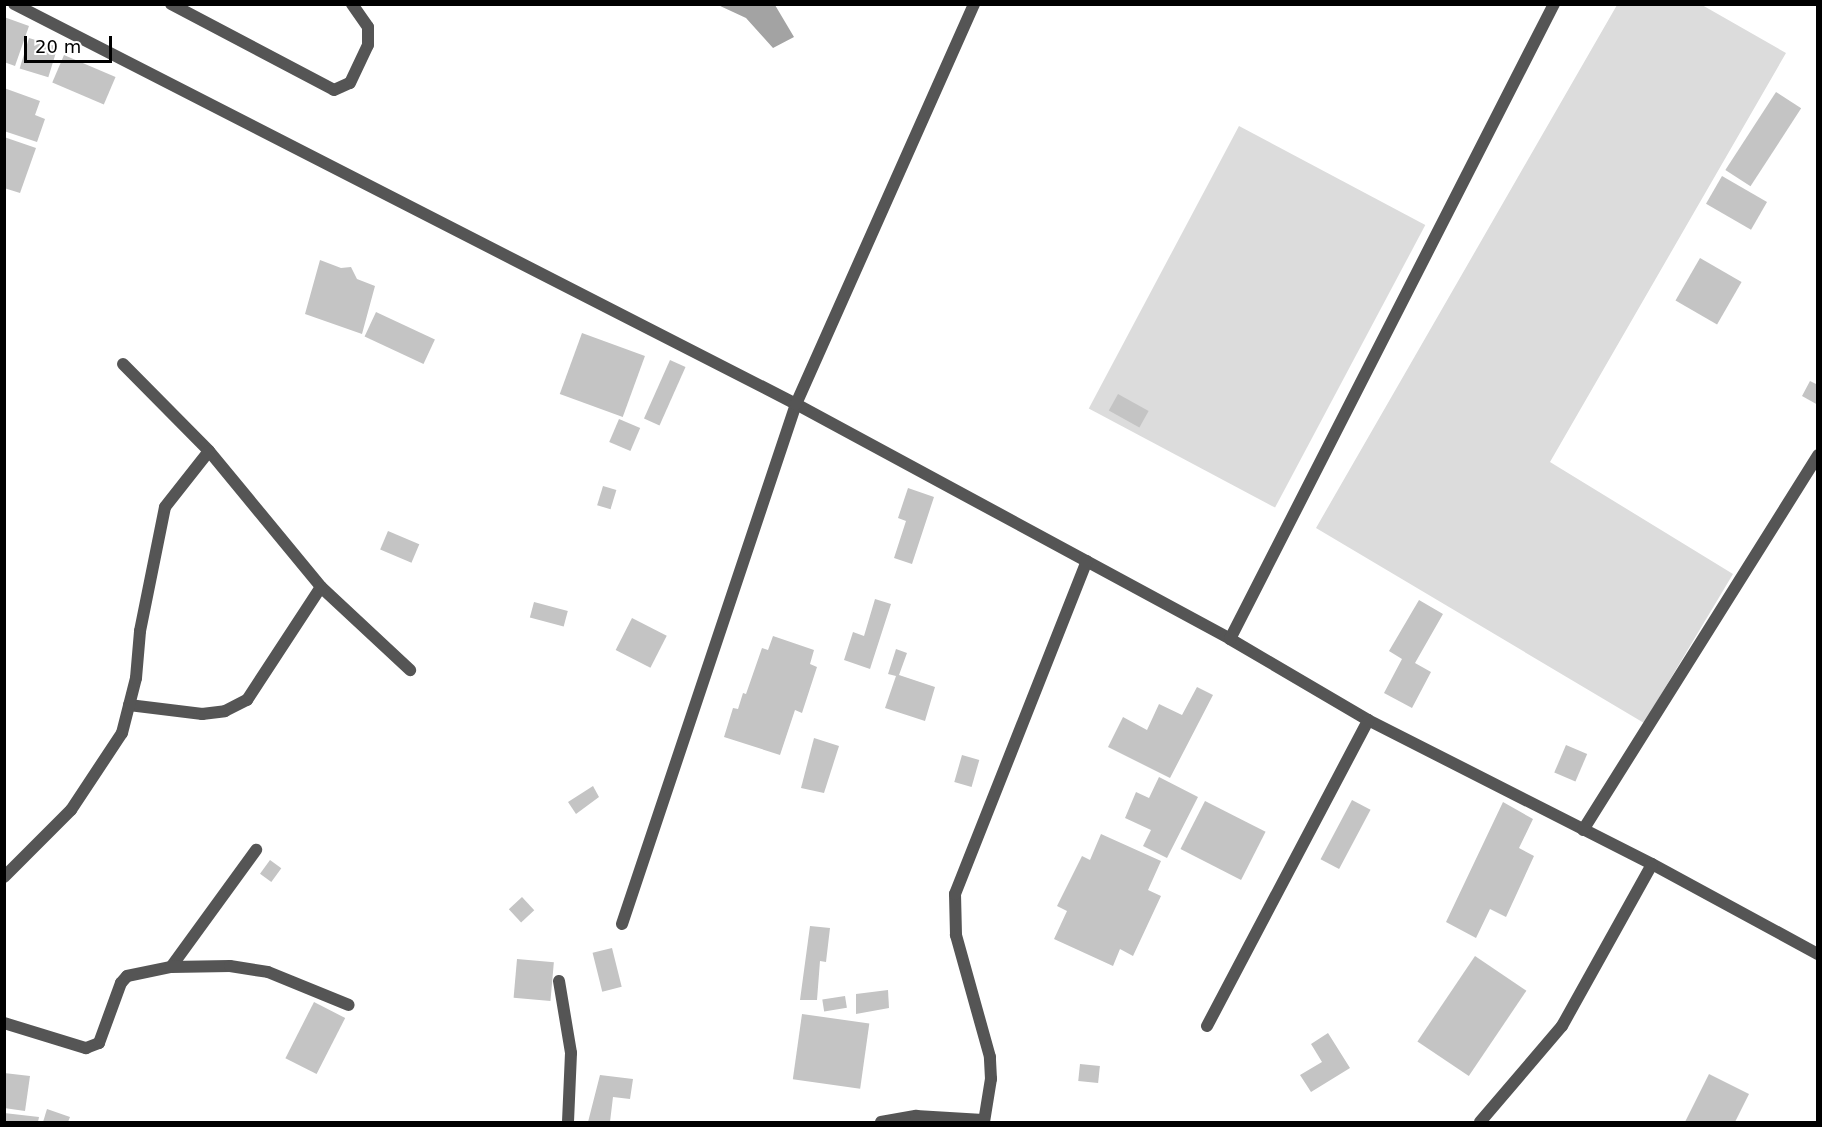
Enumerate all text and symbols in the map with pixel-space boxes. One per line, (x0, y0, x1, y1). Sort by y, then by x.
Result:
scale bar (27, 24, 116, 62)
text: 20 m (35, 36, 81, 57)

